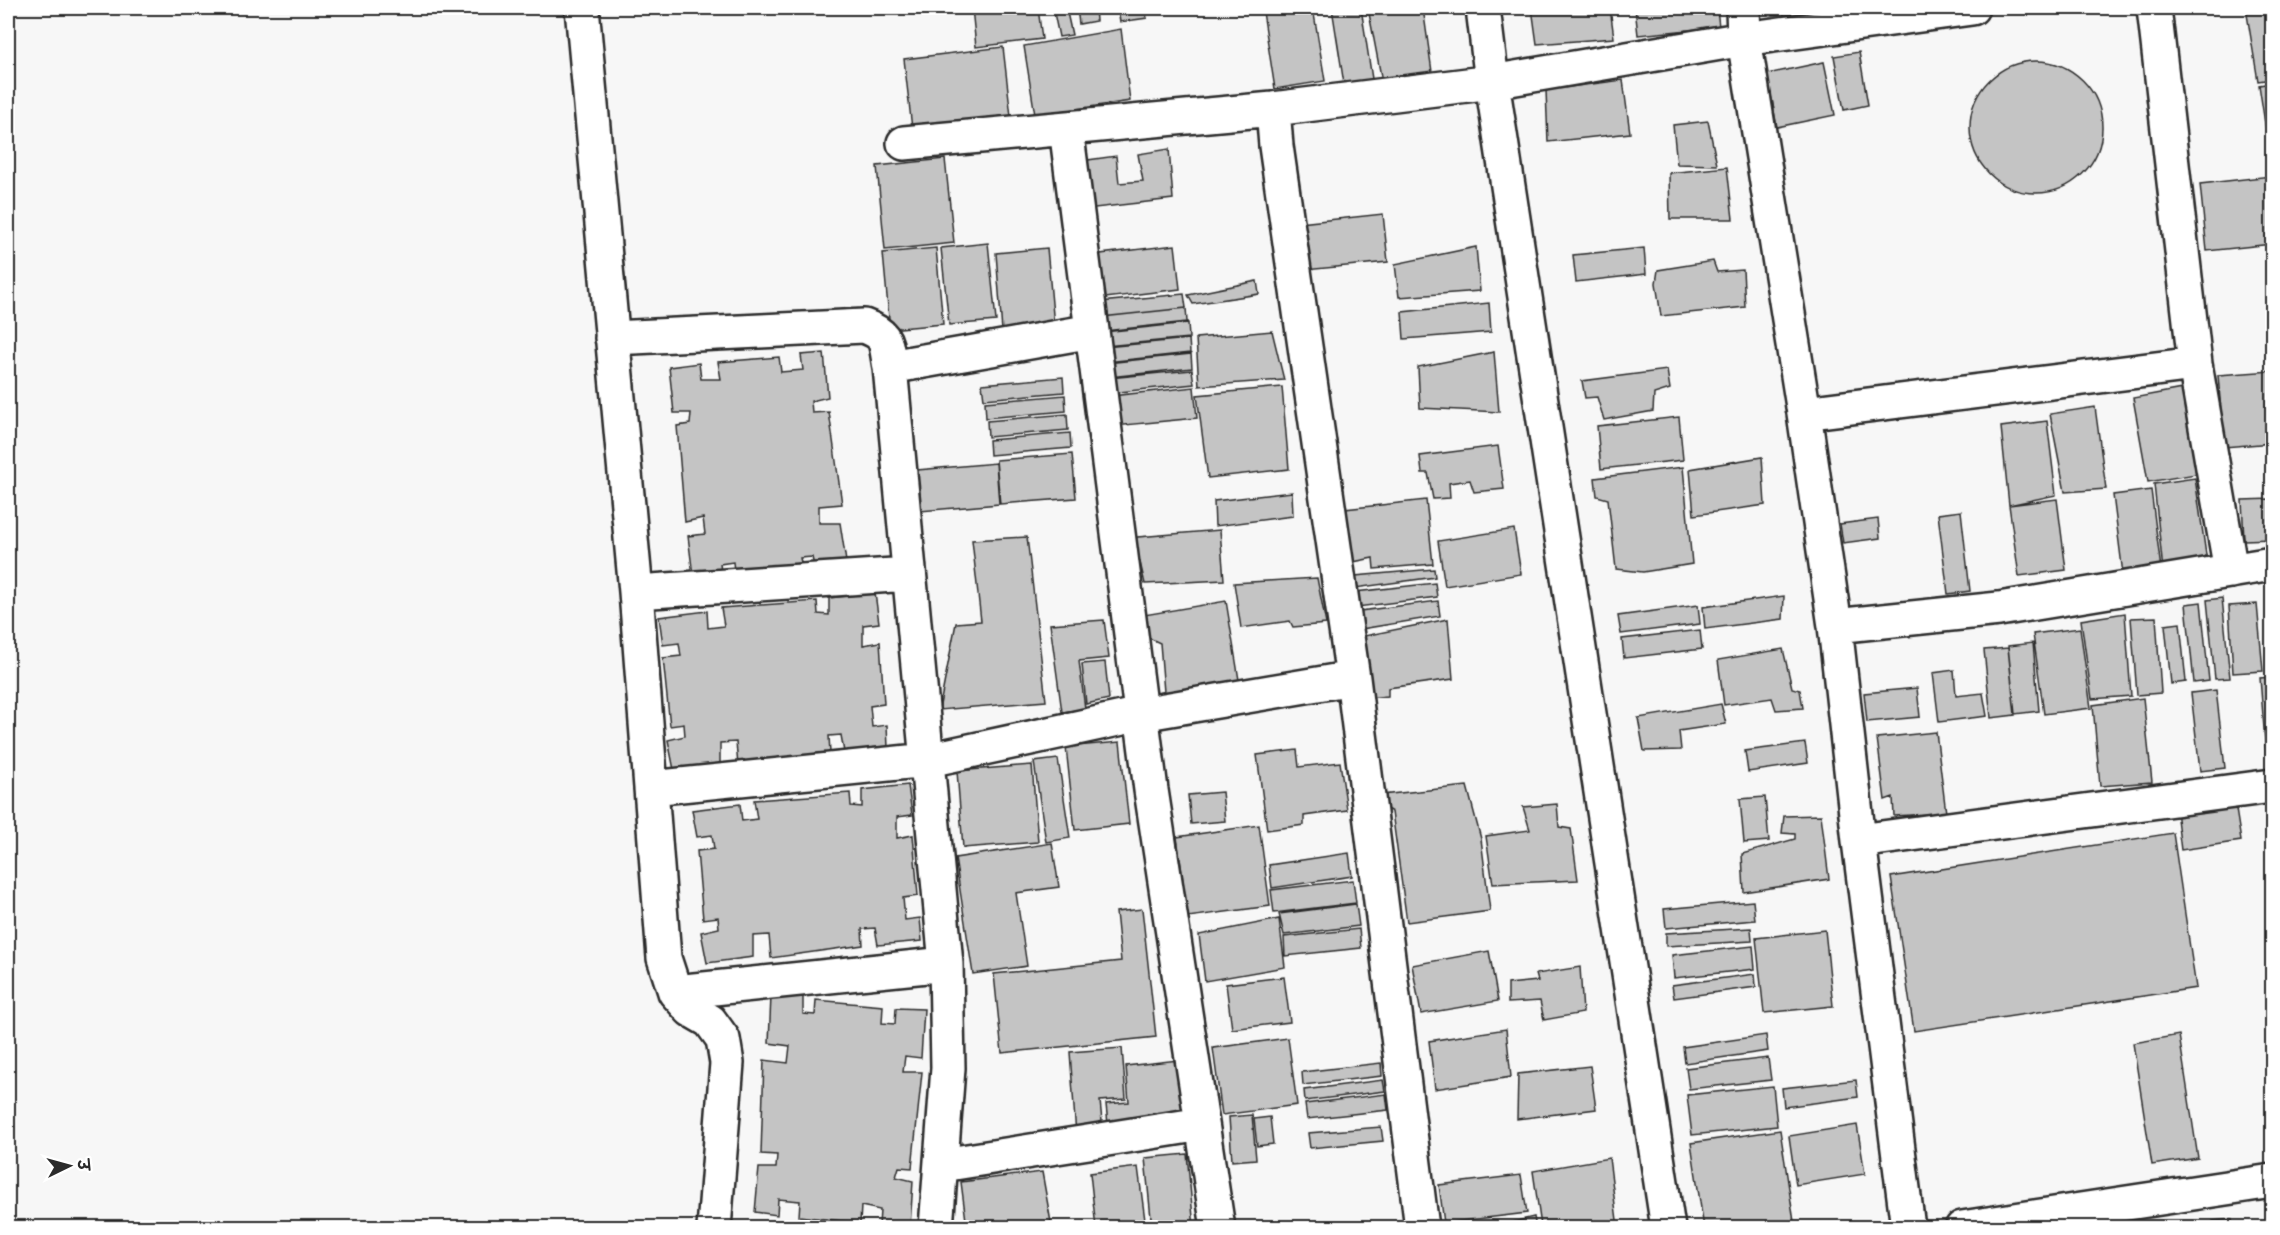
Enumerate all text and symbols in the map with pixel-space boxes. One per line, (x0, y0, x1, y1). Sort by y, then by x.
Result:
north arrow (39, 1136, 99, 1196)
text: उ (71, 1157, 93, 1172)

